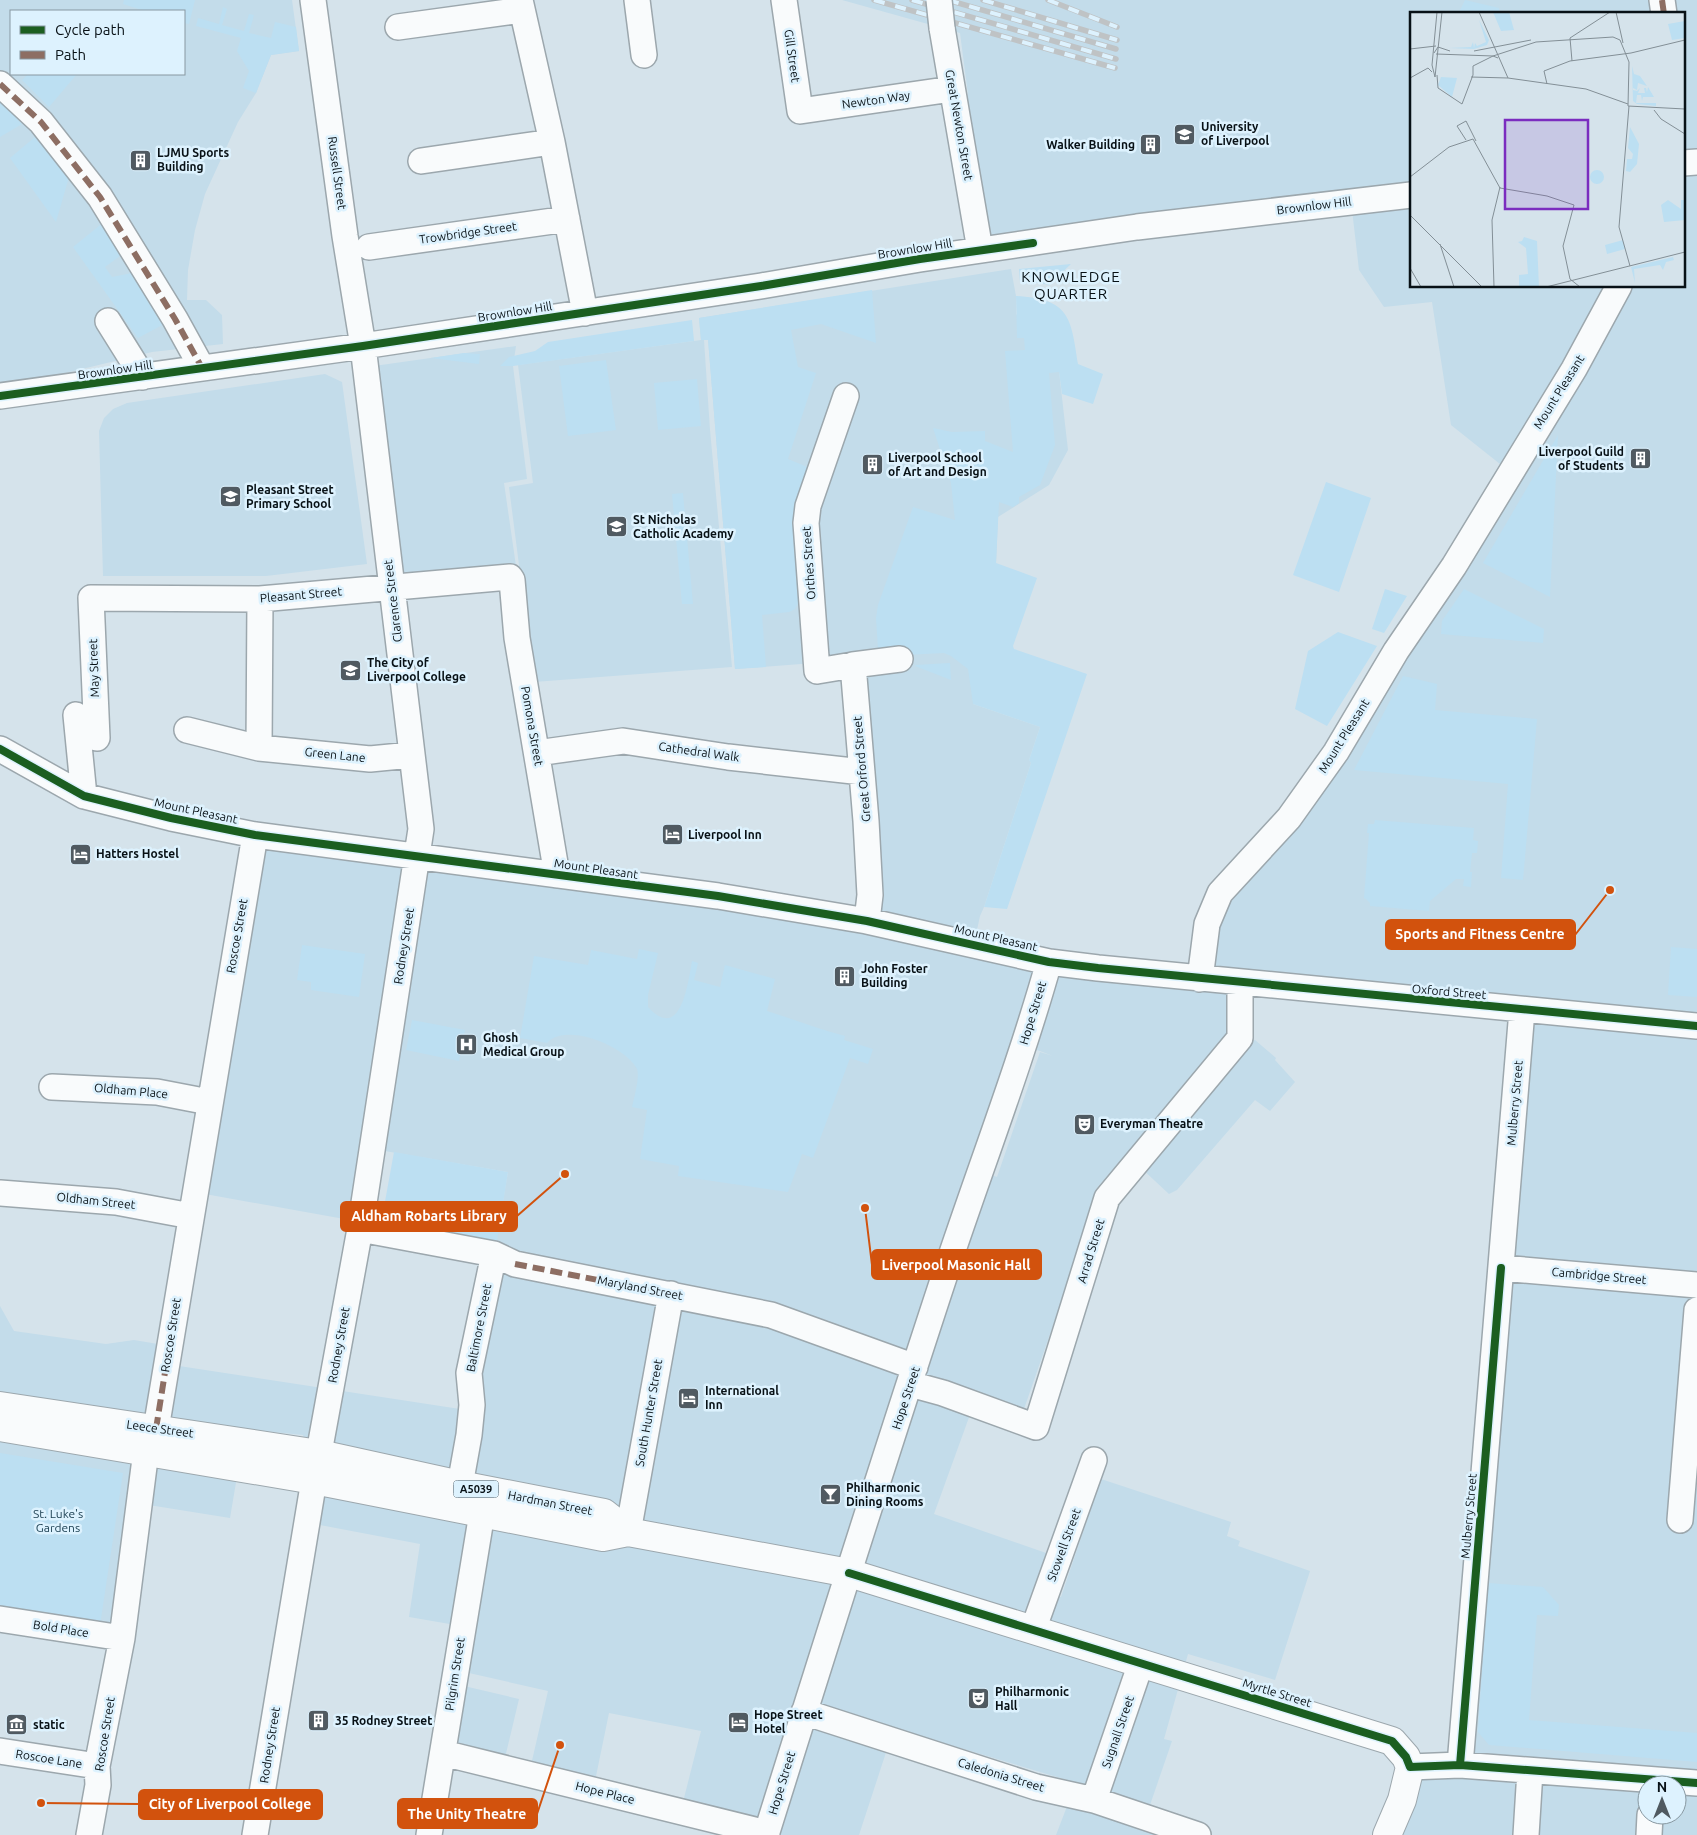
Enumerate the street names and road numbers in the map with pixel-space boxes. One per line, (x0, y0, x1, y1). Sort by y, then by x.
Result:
street label: Gill Street (782, 29, 803, 84)
street label: Great Newton Street (943, 69, 976, 182)
street label: Newton Way (841, 88, 911, 111)
street label: Russell Street (326, 135, 349, 211)
street label: Brownlow Hill (1276, 194, 1352, 217)
street label: Trowbridge Street (418, 219, 518, 246)
street label: Brownlow Hill (877, 236, 953, 261)
street label: Brownlow Hill (477, 299, 553, 324)
street label: Mount Pleasant (1531, 352, 1587, 431)
street label: Brownlow Hill (77, 358, 153, 381)
street label: Orthes Street (799, 526, 818, 600)
street label: Clarence Street (381, 559, 404, 643)
street label: Pleasant Street (259, 584, 343, 605)
street label: May Street (86, 638, 101, 698)
street label: Pomona Street (519, 685, 546, 767)
street label: Mount Pleasant (1316, 696, 1372, 775)
street label: Great Orford Street (850, 715, 873, 822)
street label: Cathedral Walk (658, 739, 740, 764)
street label: Green Lane (304, 745, 366, 764)
street label: Mount Pleasant (153, 795, 239, 826)
street label: Mount Pleasant (553, 856, 639, 881)
street label: Roscoe Street (224, 898, 249, 974)
street label: Rodney Street (391, 907, 416, 985)
street label: Mount Pleasant (953, 922, 1039, 953)
street label: Hope Street (1017, 979, 1048, 1046)
street label: Oxford Street (1411, 982, 1487, 1001)
street label: Mulberry Street (1504, 1060, 1525, 1146)
street label: Oldham Place (93, 1081, 169, 1100)
street label: Oldham Street (56, 1190, 136, 1211)
street label: Arrad Street (1075, 1217, 1107, 1284)
street label: Cambridge Street (1551, 1265, 1647, 1286)
street label: Maryland Street (596, 1273, 684, 1302)
street label: Baltimore Street (464, 1283, 493, 1373)
street label: Roscoe Street (158, 1297, 183, 1373)
street label: Rodney Street (325, 1306, 352, 1384)
street label: South Hunter Street (633, 1358, 664, 1468)
street label: Hope Street (889, 1365, 922, 1431)
street label: Leece Street (126, 1417, 195, 1440)
street label: Mulberry Street (1458, 1473, 1479, 1559)
road number: A5039 (454, 1480, 498, 1498)
street label: Hardman Street (507, 1488, 594, 1517)
street label: Stowell Street (1044, 1506, 1083, 1583)
street label: Bold Place (32, 1618, 90, 1639)
street label: Pilgrim Street (442, 1636, 467, 1712)
street label: Myrtle Street (1241, 1676, 1314, 1709)
street label: Sugnall Street (1099, 1694, 1136, 1770)
street label: Roscoe Street (92, 1696, 117, 1772)
street label: Rodney Street (257, 1706, 282, 1784)
street label: Roscoe Lane (15, 1747, 83, 1770)
street label: Hope Street (766, 1749, 797, 1816)
street label: Caledonia Street (956, 1755, 1046, 1794)
street label: Hope Place (574, 1779, 636, 1806)

